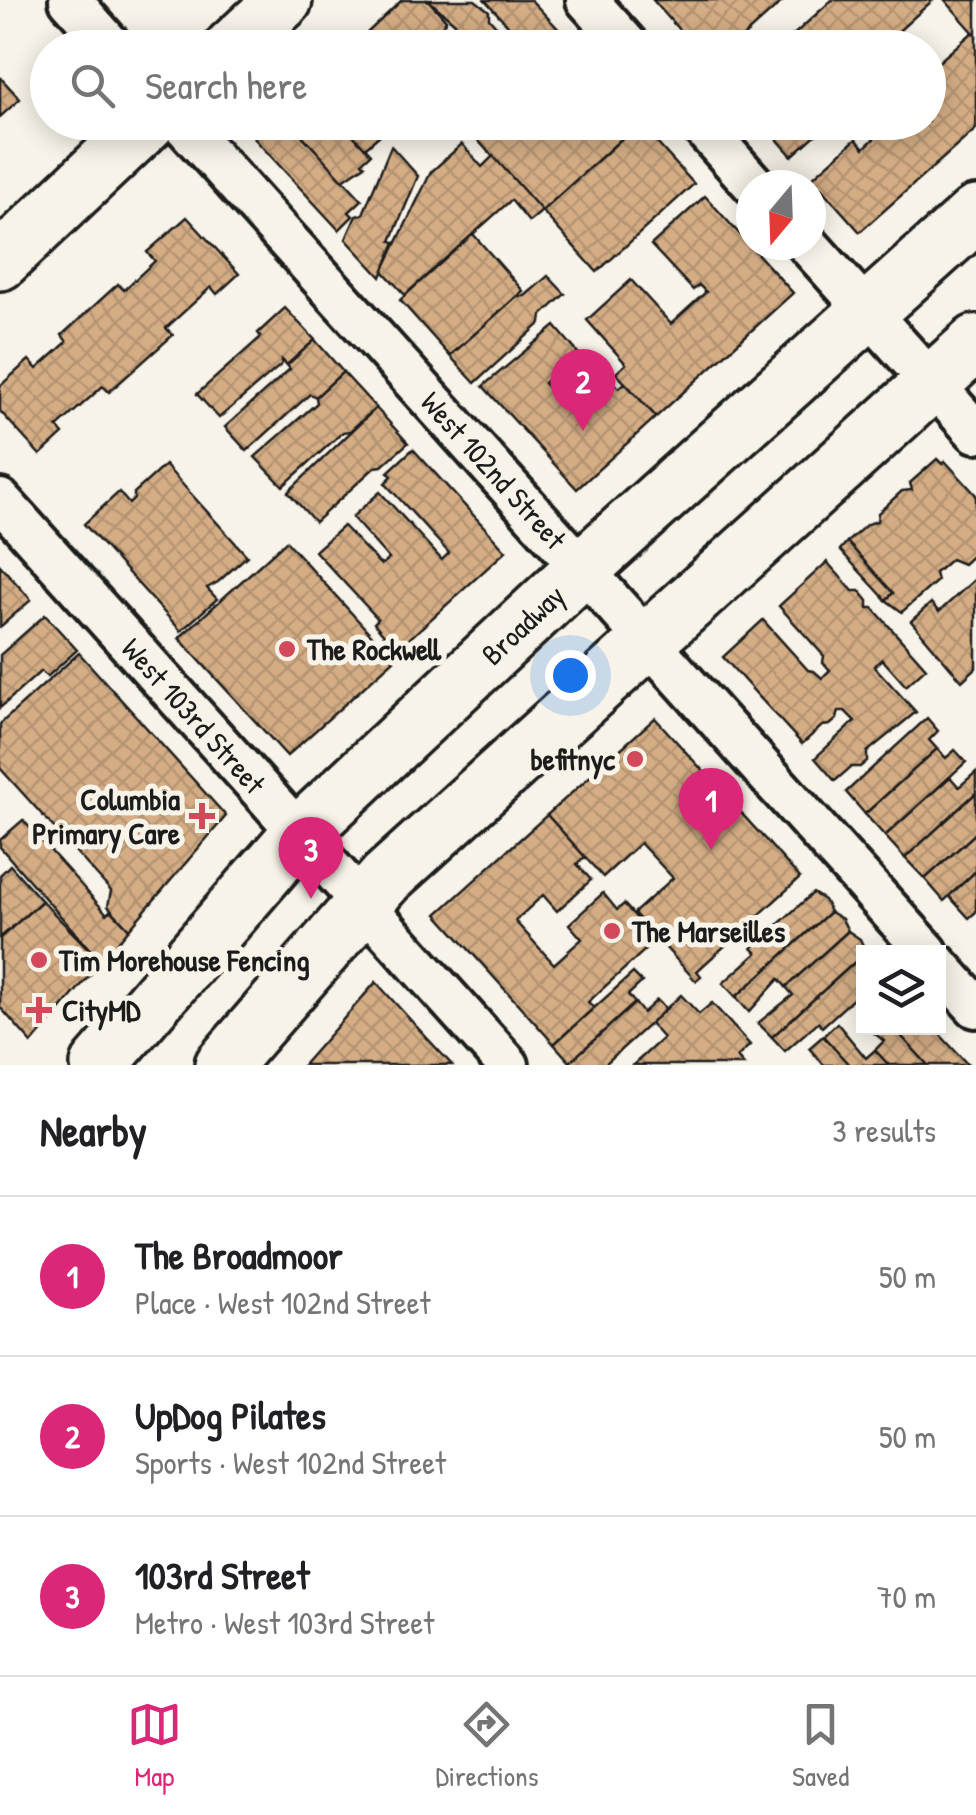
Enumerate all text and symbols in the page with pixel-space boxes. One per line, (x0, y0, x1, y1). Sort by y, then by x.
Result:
search box (30, 30, 946, 140)
icon: search (65, 58, 120, 113)
text: Search here (145, 59, 307, 111)
north arrow (736, 170, 826, 260)
pin: 2 (550, 348, 616, 431)
street label: West 102nd Street (412, 382, 576, 558)
street label: Broadway (472, 575, 573, 673)
street label: West 103rd Street (113, 629, 275, 803)
place label: The Rockwell (306, 629, 442, 669)
marker: The Rockwell (276, 638, 298, 660)
your location (545, 650, 596, 701)
place label: befitnyc (530, 739, 615, 780)
marker: befitnyc (624, 748, 646, 770)
pin: 1 (678, 768, 744, 850)
place label: Columbia Primary Care (32, 779, 180, 854)
marker: Columbia Primary Care (189, 803, 215, 829)
pin: 3 (278, 816, 344, 899)
place label: The Marseilles (631, 911, 786, 951)
marker: The Marseilles (601, 920, 623, 942)
place label: Tim Morehouse Fencing (58, 940, 310, 981)
map controls (856, 945, 946, 1035)
button: layers (856, 945, 946, 1035)
marker: Tim Morehouse Fencing (28, 949, 50, 971)
place label: CityMD (62, 990, 141, 1031)
marker: CityMD (26, 997, 52, 1023)
text: Nearby (40, 1102, 147, 1159)
text: 3 results (832, 1109, 936, 1152)
text: The Broadmoor (135, 1229, 343, 1281)
text: 1 (67, 1255, 78, 1298)
text: 50 m (879, 1255, 936, 1298)
text: Place · West 102nd Street (135, 1281, 431, 1324)
text: UpDog Pilates (135, 1389, 326, 1441)
text: 2 (65, 1415, 80, 1458)
text: 50 m (879, 1415, 936, 1458)
text: Sports · West 102nd Street (135, 1441, 446, 1484)
text: 103rd Street (135, 1549, 310, 1601)
text: 3 (65, 1575, 80, 1618)
text: 70 m (877, 1575, 936, 1618)
text: Metro · West 103rd Street (135, 1601, 434, 1644)
tab: Map (127, 1697, 182, 1795)
tab: Directions (435, 1697, 538, 1795)
tab: Saved (792, 1697, 849, 1795)

